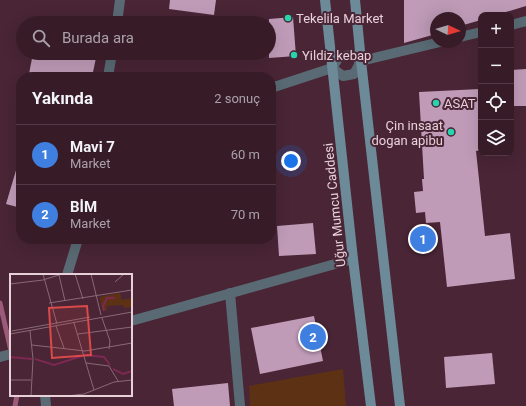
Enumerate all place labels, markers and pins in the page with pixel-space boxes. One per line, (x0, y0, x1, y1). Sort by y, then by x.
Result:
place label: Tekelila Market (296, 11, 384, 26)
marker: Tekelila Market (283, 13, 293, 23)
place label: Yildiz kebap (302, 48, 371, 63)
marker: Yildiz kebap (289, 50, 299, 60)
place label: ASAT (444, 96, 476, 111)
marker: ASAT (431, 98, 441, 108)
place label: Çin insaat dogan apibu (371, 118, 443, 148)
marker: Çin insaat dogan apibu (446, 127, 456, 137)
pin: 1 (410, 224, 436, 254)
pin: 2 (300, 322, 326, 352)

